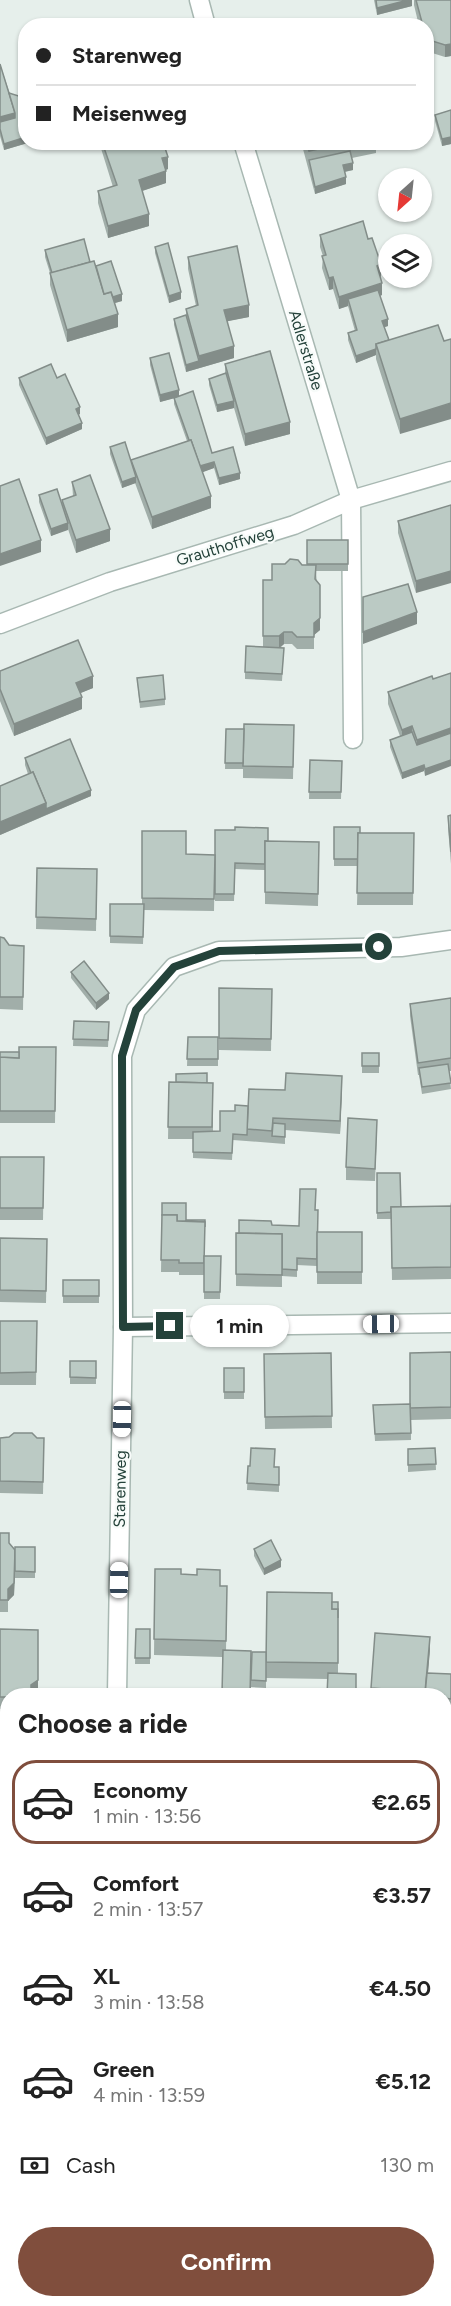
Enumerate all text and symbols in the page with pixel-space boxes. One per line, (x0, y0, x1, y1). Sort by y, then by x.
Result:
text: Starenweg (72, 42, 182, 69)
text: Meisenweg (72, 100, 187, 127)
north arrow (378, 168, 432, 222)
map controls (378, 168, 432, 288)
button: layers (378, 234, 432, 288)
street label: Adlerstraße (285, 308, 327, 393)
street label: Grauthoffweg (174, 522, 276, 570)
route start (365, 933, 392, 960)
callout: 1 min (191, 1305, 290, 1347)
route end (156, 1312, 183, 1339)
text: 1 min (216, 1314, 263, 1338)
car (363, 1315, 399, 1333)
car (113, 1401, 131, 1437)
street label: Starenweg (110, 1450, 130, 1528)
car (110, 1562, 128, 1598)
text: Choose a ride (18, 1707, 187, 1740)
icon: car (21, 1775, 75, 1829)
text: Economy (93, 1777, 188, 1804)
text: €2.65 (372, 1789, 431, 1816)
text: 1 min · 13:56 (93, 1804, 201, 1828)
icon: car (21, 1868, 75, 1922)
text: Comfort (93, 1870, 179, 1897)
text: €3.57 (373, 1882, 431, 1909)
text: 2 min · 13:57 (93, 1897, 203, 1921)
icon: car (21, 1961, 75, 2015)
text: XL (93, 1963, 120, 1990)
text: €4.50 (369, 1975, 431, 2002)
text: 3 min · 13:58 (93, 1990, 205, 2014)
icon: car (21, 2054, 75, 2108)
text: Green (93, 2056, 155, 2083)
text: €5.12 (375, 2068, 431, 2095)
text: 4 min · 13:59 (93, 2083, 205, 2107)
icon: cash (18, 2149, 51, 2182)
text: Cash (66, 2152, 116, 2179)
text: 130 m (380, 2153, 434, 2177)
button: Confirm (18, 2227, 434, 2296)

